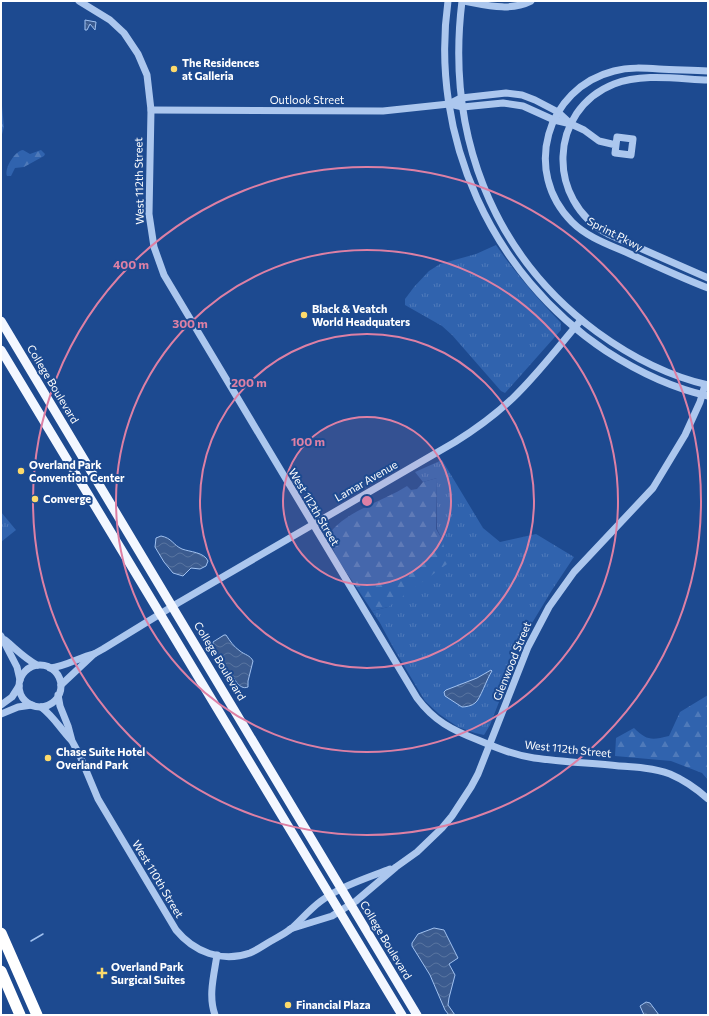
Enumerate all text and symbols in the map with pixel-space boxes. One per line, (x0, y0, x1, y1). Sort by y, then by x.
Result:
place label: The Residences at Galleria (182, 56, 259, 82)
marker: The Residences at Galleria (169, 64, 179, 74)
street label: Outlook Street (270, 93, 345, 106)
street label: West 112th Street (131, 137, 146, 225)
street label: Sprint Pkwy (585, 214, 645, 253)
text: 400 m (113, 257, 149, 271)
place label: Black & Veatch World Headquaters (312, 302, 410, 328)
marker: Black & Veatch World Headquaters (299, 310, 309, 320)
text: 300 m (172, 316, 208, 330)
street label: College Boulevard (25, 342, 82, 425)
text: 200 m (231, 375, 267, 389)
text: 100 m (291, 434, 325, 448)
street label: Lamar Avenue (332, 457, 400, 504)
place label: Overland Park Convention Center (29, 458, 125, 484)
marker: Overland Park Convention Center (16, 466, 26, 476)
street label: West 112th Street (286, 466, 343, 548)
place label: Converge (43, 492, 91, 505)
marker: Converge (30, 494, 40, 504)
centre of rings (360, 494, 374, 508)
street label: College Boulevard (192, 619, 249, 702)
street label: Glenwood Street (490, 619, 534, 702)
street label: West 112th Street (524, 737, 613, 760)
place label: Chase Suite Hotel Overland Park (56, 745, 145, 771)
marker: Chase Suite Hotel Overland Park (43, 753, 53, 763)
street label: West 110th Street (130, 837, 187, 920)
street label: College Boulevard (358, 898, 415, 981)
place label: Overland Park Surgical Suites (111, 960, 185, 986)
marker: Overland Park Surgical Suites (96, 967, 108, 979)
place label: Financial Plaza (296, 998, 371, 1011)
marker: Financial Plaza (283, 1000, 293, 1010)

